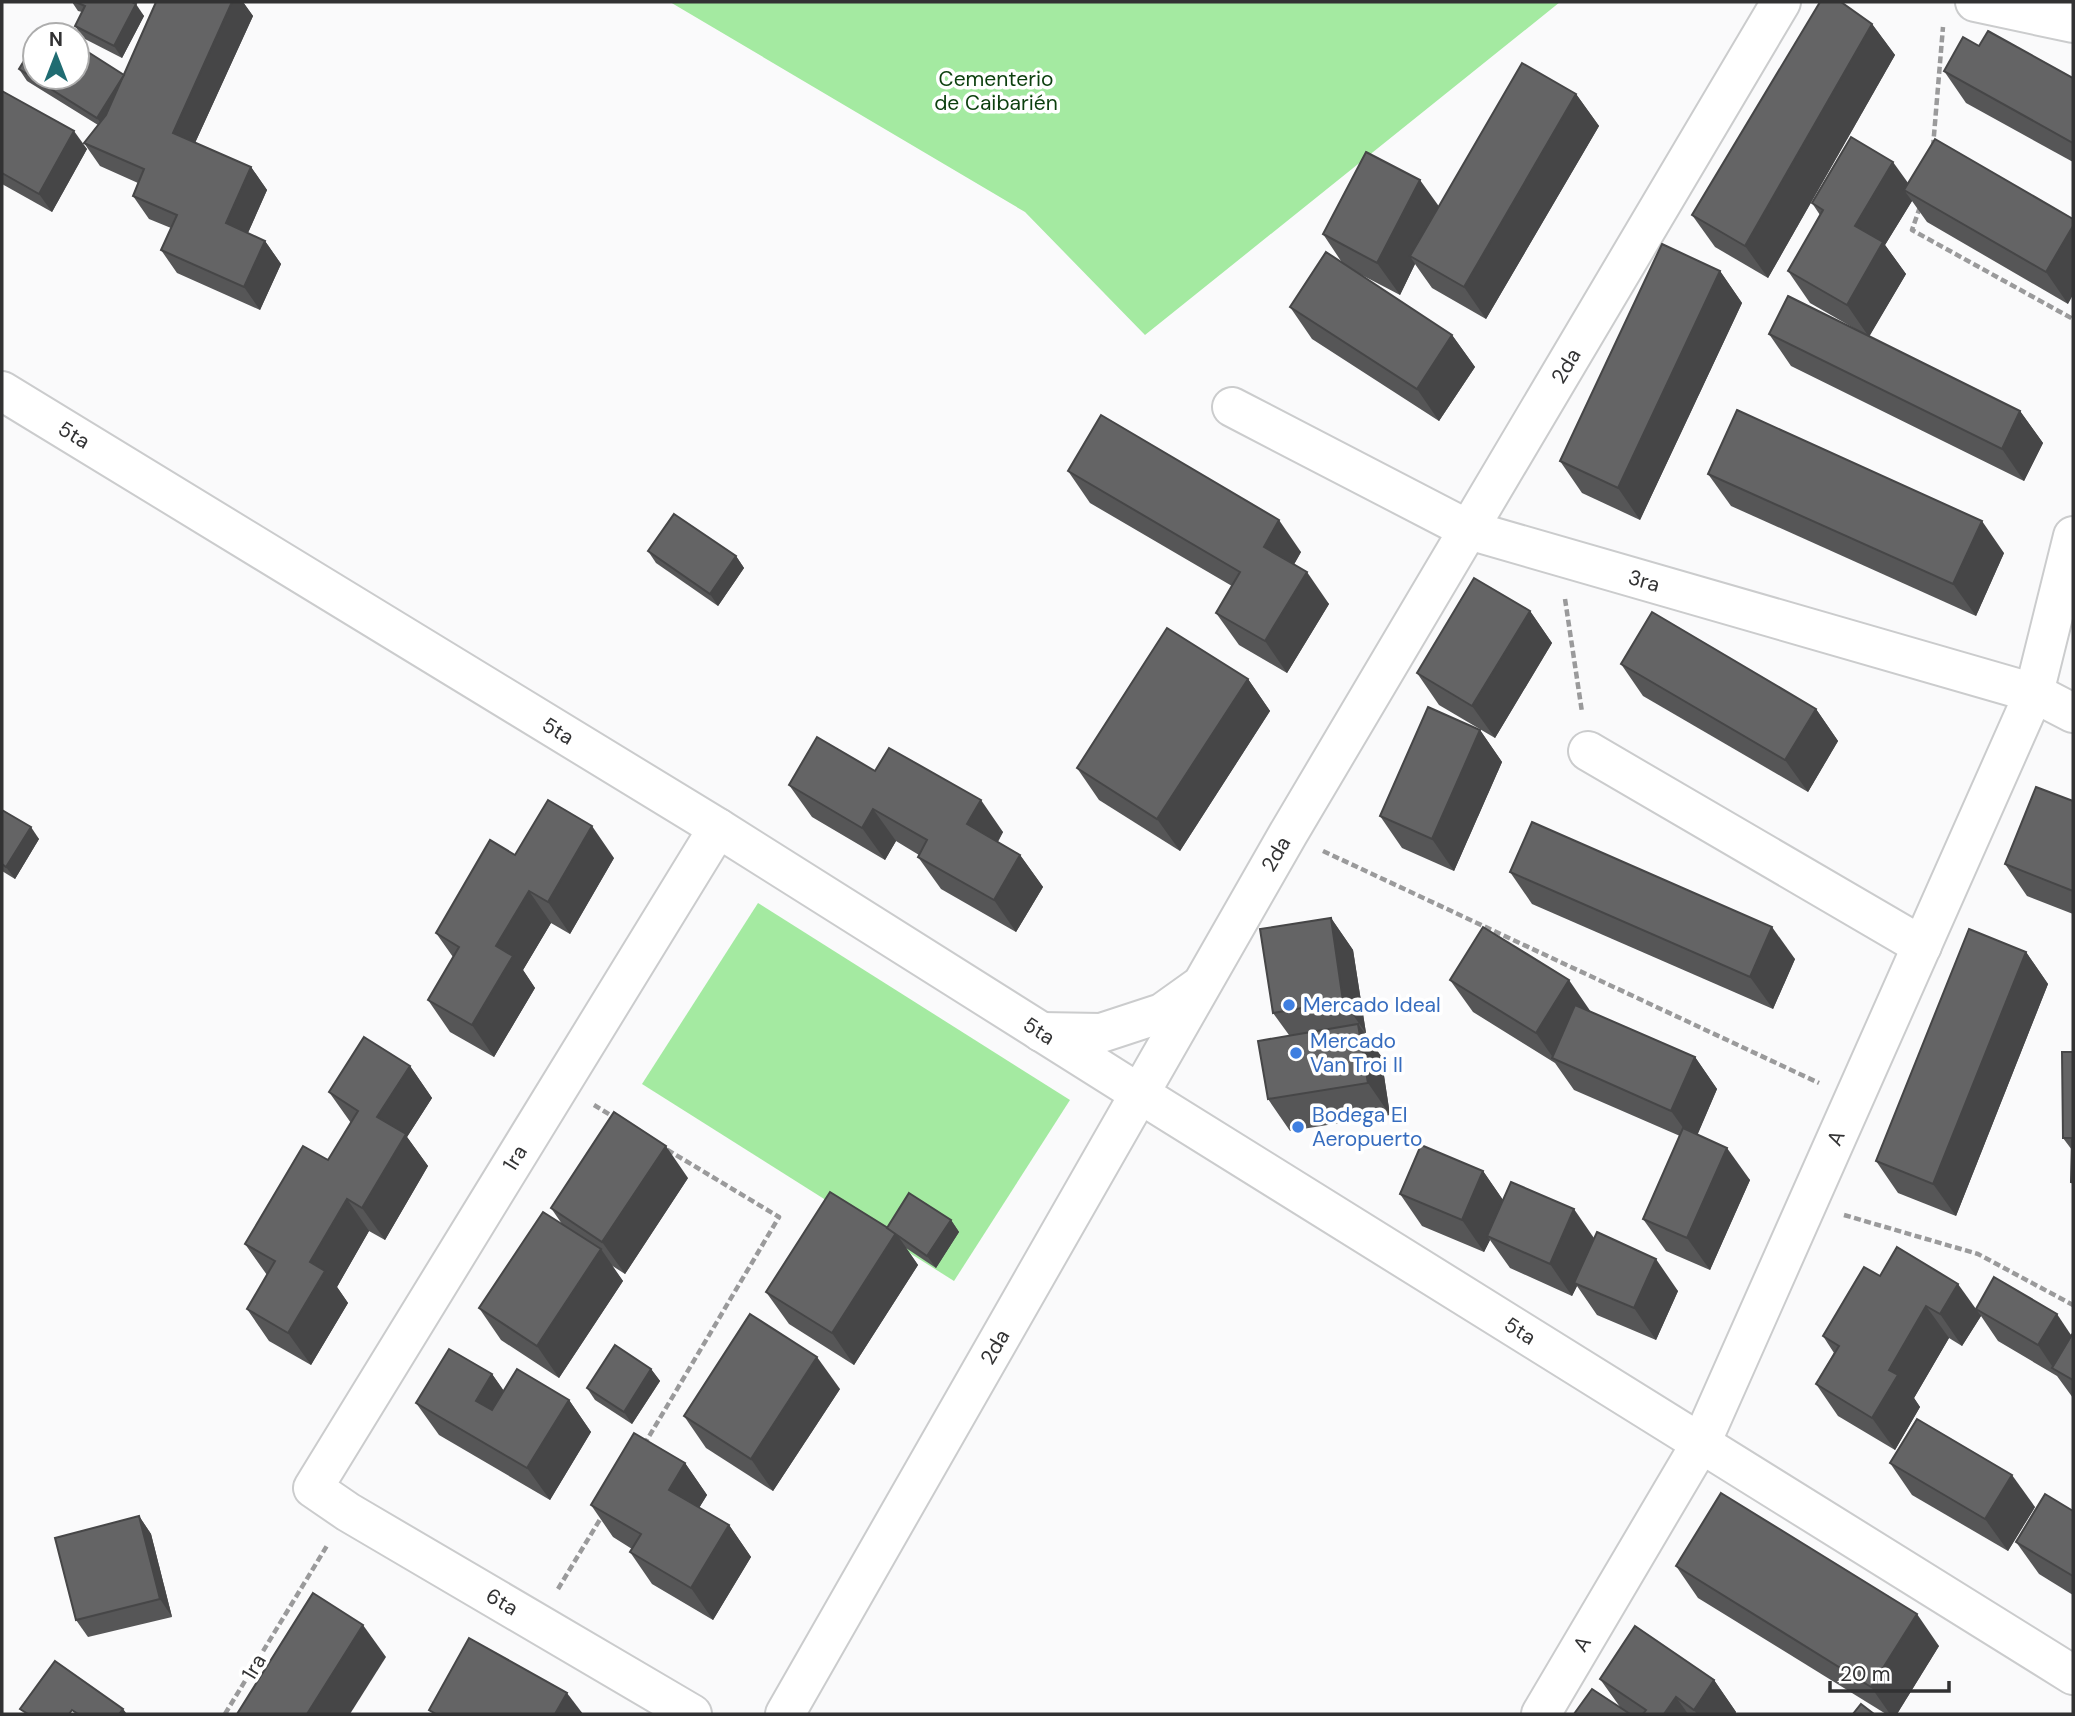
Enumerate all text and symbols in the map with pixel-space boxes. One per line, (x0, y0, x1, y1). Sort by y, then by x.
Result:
north arrow (21, 21, 91, 91)
text: N (49, 27, 63, 52)
park label: Cementerio de Caibarién (934, 65, 1058, 117)
street label: 2da (1545, 343, 1587, 389)
street label: 5ta (53, 415, 95, 455)
street label: 3ra (1625, 563, 1663, 599)
street label: 5ta (537, 711, 579, 751)
street label: 2da (1255, 831, 1297, 877)
place label: Mercado Ideal (1303, 991, 1441, 1019)
marker: Mercado Ideal (1281, 997, 1297, 1013)
street label: 5ta (1018, 1011, 1060, 1051)
place label: Mercado Van Troi II (1310, 1027, 1403, 1079)
marker: Mercado Van Troi II (1288, 1045, 1304, 1061)
place label: Bodega El Aeropuerto (1312, 1101, 1422, 1153)
marker: Bodega El Aeropuerto (1290, 1119, 1306, 1135)
street label: A (1820, 1126, 1852, 1150)
street label: 1ra (496, 1140, 534, 1176)
street label: 5ta (1499, 1311, 1541, 1351)
street label: 2da (974, 1324, 1016, 1370)
street label: 6ta (481, 1582, 523, 1622)
street label: A (1566, 1631, 1598, 1657)
street label: 1ra (235, 1649, 273, 1685)
scale bar (1830, 1650, 1949, 1694)
text: 20 m (1840, 1660, 1891, 1688)

